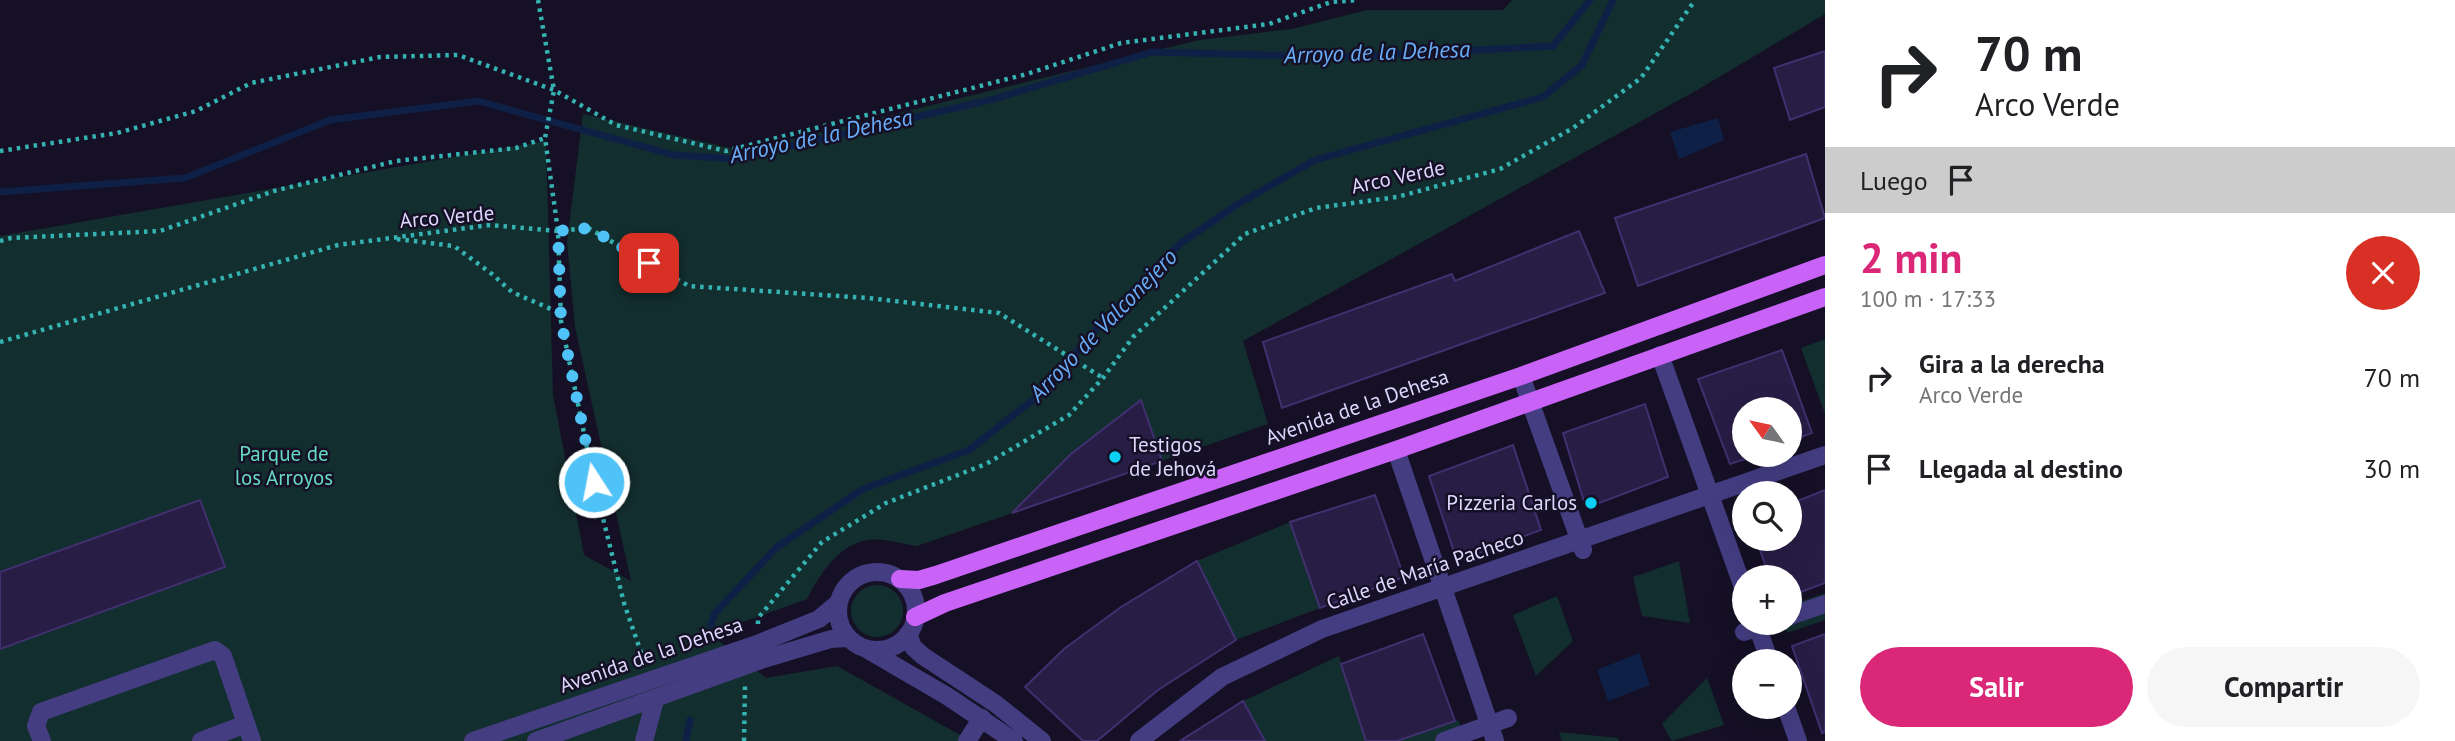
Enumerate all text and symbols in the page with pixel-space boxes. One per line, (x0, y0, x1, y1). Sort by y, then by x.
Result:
text: 70 m (1975, 21, 2082, 85)
icon: right (1860, 28, 1951, 119)
water label: Arroyo de la Dehesa (1282, 34, 1471, 69)
text: Arco Verde (1975, 83, 2120, 125)
water label: Arroyo de la Dehesa (726, 102, 915, 169)
street label: Arco Verde (1349, 153, 1447, 200)
icon: arrive (1942, 161, 1980, 199)
text: Luego (1860, 164, 1928, 197)
street label: Arco Verde (398, 199, 496, 234)
text: 2 min (1860, 230, 1962, 285)
pin (619, 233, 679, 293)
button: close (2346, 236, 2420, 310)
water label: Arroyo de Valconejero (1022, 242, 1183, 408)
icon: arrive (630, 244, 668, 282)
text: 100 m · 17:33 (1860, 284, 1996, 313)
text: Gira a la derecha (1919, 347, 2105, 380)
icon: right (1860, 359, 1898, 397)
text: 70 m (2364, 361, 2420, 394)
street label: Avenida de la Dehesa (1262, 362, 1452, 451)
text: Arco Verde (1919, 380, 2023, 409)
north arrow (1732, 397, 1802, 467)
map controls (1732, 397, 1802, 719)
place label: Testigos de Jehová (1129, 431, 1216, 482)
park label: Parque de los Arroyos (235, 440, 333, 491)
position arrow (557, 445, 631, 519)
marker: Testigos de Jehová (1107, 449, 1123, 465)
icon: arrive (1860, 450, 1898, 488)
text: Llegada al destino (1919, 452, 2123, 485)
text: 30 m (2364, 452, 2420, 485)
button: search (1732, 481, 1802, 551)
place label: Pizzeria Carlos (1446, 489, 1577, 516)
marker: Pizzeria Carlos (1583, 495, 1599, 511)
street label: Calle de María Pacheco (1323, 523, 1527, 616)
button: + (1732, 565, 1802, 635)
street label: Avenida de la Dehesa (556, 610, 746, 699)
button: Salir (1860, 647, 2133, 727)
button: Compartir (2147, 647, 2420, 727)
button: − (1732, 649, 1802, 719)

